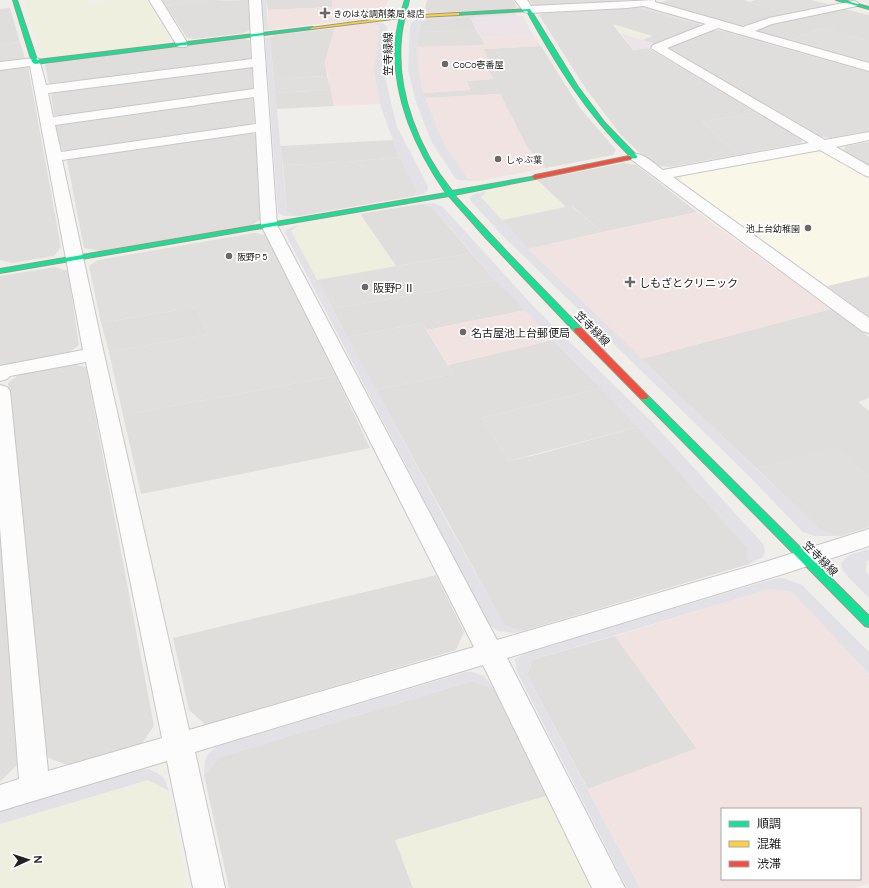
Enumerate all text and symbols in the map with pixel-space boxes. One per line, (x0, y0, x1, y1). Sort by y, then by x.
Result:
place label: きのはな調剤薬局 緑店 (333, 7, 425, 20)
marker: きのはな調剤薬局 緑店 (320, 8, 330, 18)
street label: 笠寺緑線 (380, 32, 395, 76)
place label: CoCo壱番屋 (453, 58, 504, 71)
marker: CoCo壱番屋 (440, 59, 450, 69)
place label: しゃぶ葉 (506, 153, 542, 166)
marker: しゃぶ葉 (493, 154, 503, 164)
place label: 池上台幼稚園 (746, 222, 800, 235)
marker: 池上台幼稚園 (803, 223, 813, 233)
place label: 阪野P 5 (237, 250, 267, 263)
marker: 阪野P 5 (224, 251, 234, 261)
place label: しもざとクリニック (639, 275, 738, 290)
marker: しもざとクリニック (624, 276, 636, 288)
place label: 阪野P Ⅱ (373, 280, 415, 295)
marker: 阪野P Ⅱ (360, 282, 370, 292)
street label: 笠寺緑線 (572, 307, 614, 349)
place label: 名古屋池上台郵便局 (471, 325, 570, 340)
marker: 名古屋池上台郵便局 (458, 327, 468, 337)
street label: 笠寺緑線 (800, 537, 842, 579)
legend (721, 808, 861, 880)
text: 順調 (757, 815, 781, 832)
text: 混雑 (757, 835, 781, 852)
north arrow (8, 840, 48, 880)
text: N (31, 855, 46, 864)
text: 渋滞 (757, 855, 781, 872)

